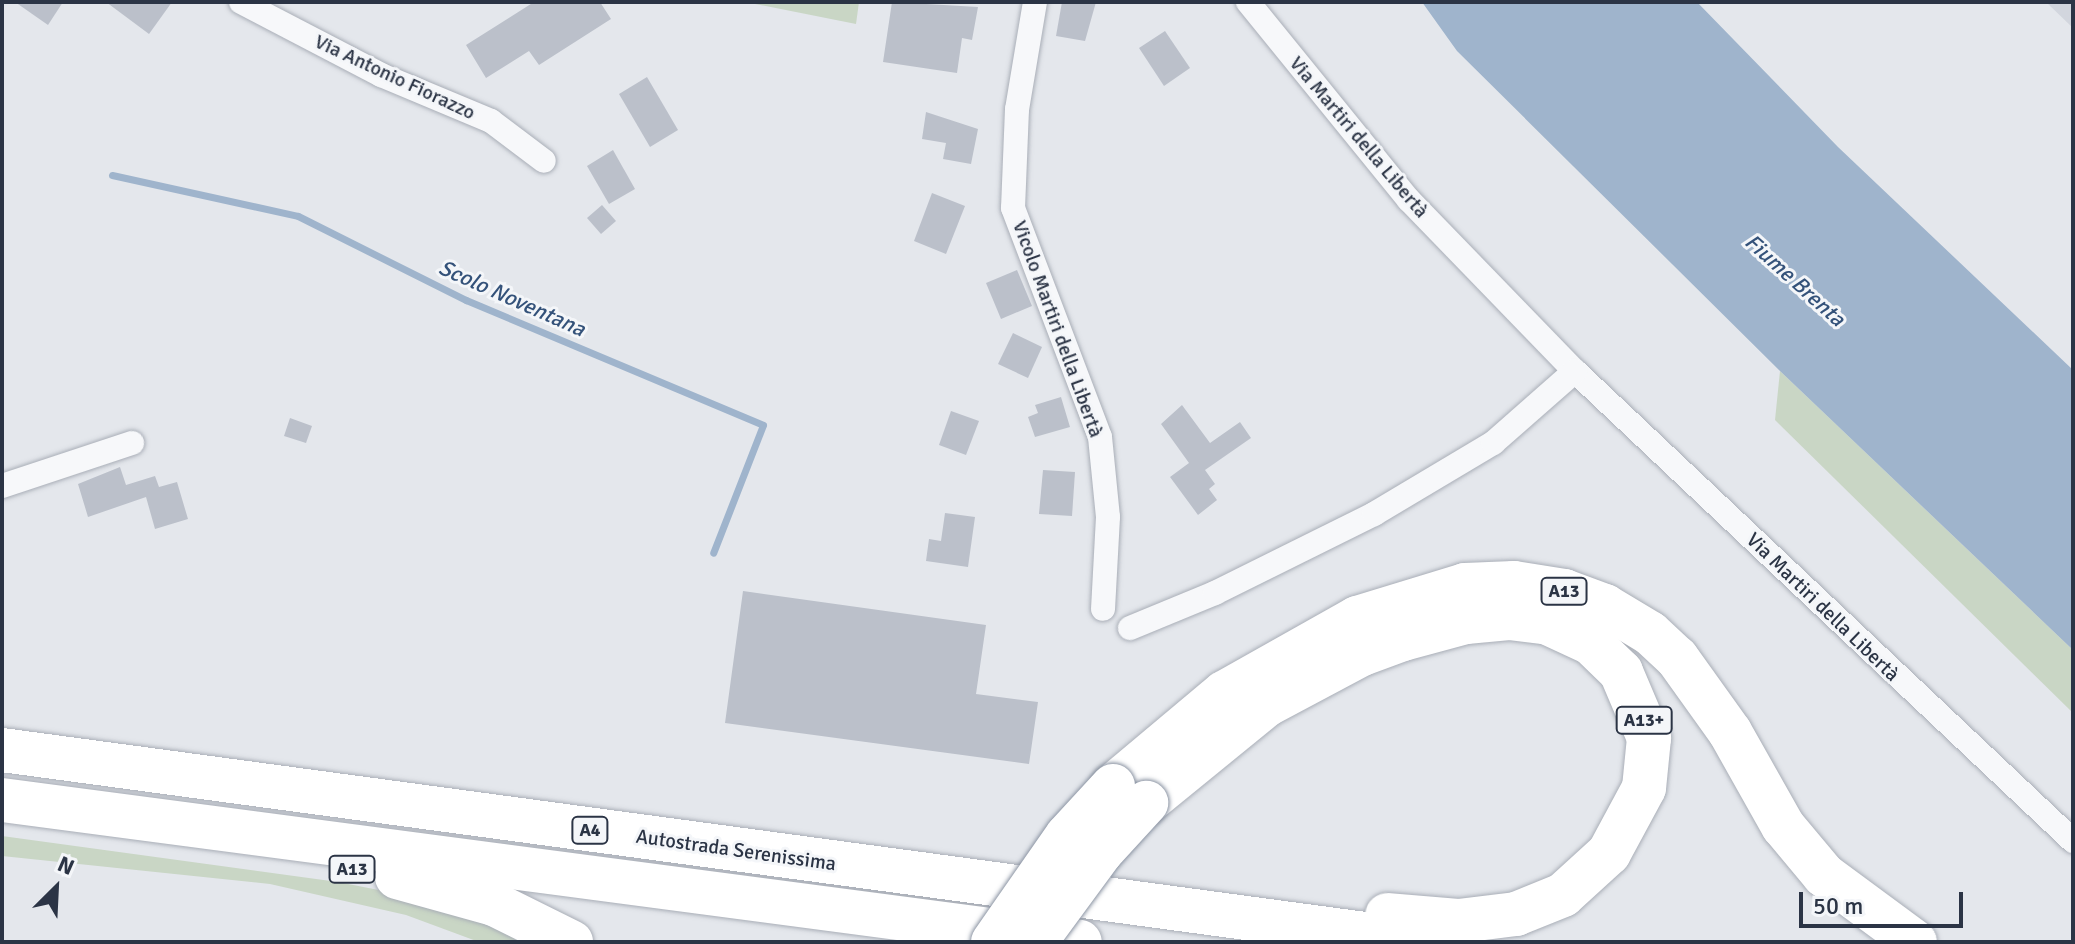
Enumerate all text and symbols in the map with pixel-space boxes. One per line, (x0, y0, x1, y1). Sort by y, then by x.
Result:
street label: Via Antonio Fiorazzo (311, 29, 479, 125)
street label: Via Martiri della Libertà (1284, 51, 1434, 223)
street label: Vicolo Martiri della Libertà (1008, 217, 1108, 441)
water label: Fiume Brenta (1740, 228, 1850, 332)
water label: Scolo Noventana (435, 254, 589, 342)
street label: Via Martiri della Libertà (1742, 528, 1904, 686)
road number: A13 (1540, 577, 1588, 605)
road number: A13+ (1614, 706, 1674, 734)
road number: A4 (570, 816, 610, 844)
street label: Autostrada Serenissima (634, 824, 838, 876)
north arrow (16, 848, 96, 928)
text: N (53, 850, 78, 881)
road number: A13 (328, 855, 376, 883)
scale bar (1803, 876, 1967, 926)
text: 50 m (1813, 891, 1863, 921)

